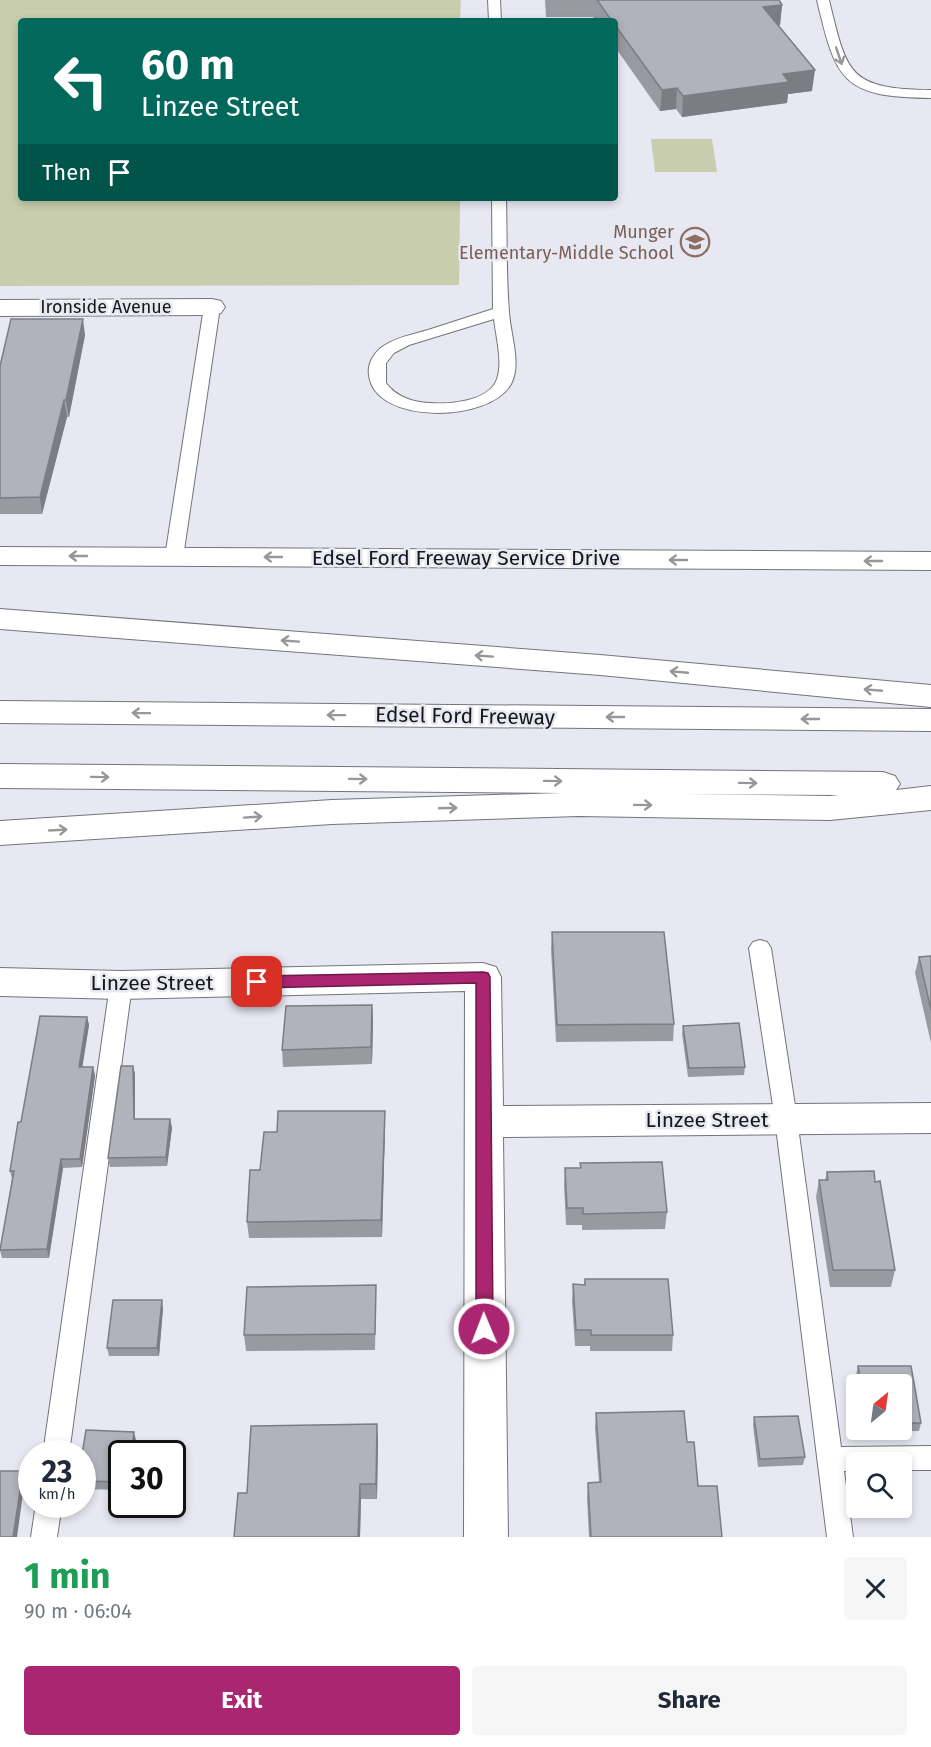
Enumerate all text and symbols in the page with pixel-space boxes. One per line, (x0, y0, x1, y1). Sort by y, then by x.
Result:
text: 60 m (141, 40, 235, 90)
icon: left (42, 42, 120, 120)
one-way arrow (834, 46, 845, 65)
text: Linzee Street (141, 91, 299, 123)
icon: arrive (103, 156, 136, 189)
text: Then (42, 159, 91, 186)
place label: Munger Elementary-Middle School (459, 221, 674, 264)
school or university icon: Munger Elementary-Middle School (679, 226, 711, 258)
street label: Ironside Avenue (40, 296, 172, 318)
street label: Edsel Ford Freeway Service Drive (312, 545, 620, 571)
one-way arrow (68, 550, 88, 562)
one-way arrow (263, 551, 283, 563)
one-way arrow (668, 554, 688, 565)
one-way arrow (863, 555, 883, 567)
one-way arrow (280, 635, 300, 646)
one-way arrow (475, 650, 495, 661)
one-way arrow (669, 667, 689, 678)
one-way arrow (863, 684, 883, 695)
street label: Edsel Ford Freeway (375, 701, 556, 731)
one-way arrow (131, 707, 151, 719)
one-way arrow (326, 709, 346, 721)
one-way arrow (605, 711, 625, 723)
one-way arrow (800, 713, 820, 725)
one-way arrow (90, 771, 110, 783)
one-way arrow (348, 773, 368, 785)
one-way arrow (543, 775, 563, 787)
one-way arrow (738, 777, 758, 789)
one-way arrow (632, 799, 652, 811)
one-way arrow (437, 802, 457, 814)
one-way arrow (243, 812, 262, 823)
one-way arrow (48, 824, 68, 835)
pin (231, 956, 282, 1007)
icon: arrive (240, 965, 273, 998)
street label: Linzee Street (90, 970, 214, 996)
street label: Linzee Street (645, 1107, 769, 1133)
position arrow (452, 1297, 516, 1361)
north arrow (846, 1374, 912, 1440)
map controls (846, 1374, 912, 1518)
speed limit sign: 30 (108, 1440, 186, 1518)
button: search (846, 1452, 912, 1518)
text: 23 (42, 1454, 72, 1490)
text: km/h (38, 1485, 76, 1503)
text: 1 min (24, 1554, 111, 1598)
button: close (844, 1557, 907, 1620)
text: 90 m · 06:04 (24, 1599, 132, 1623)
button: Exit (24, 1666, 460, 1735)
button: Share (472, 1666, 907, 1735)

